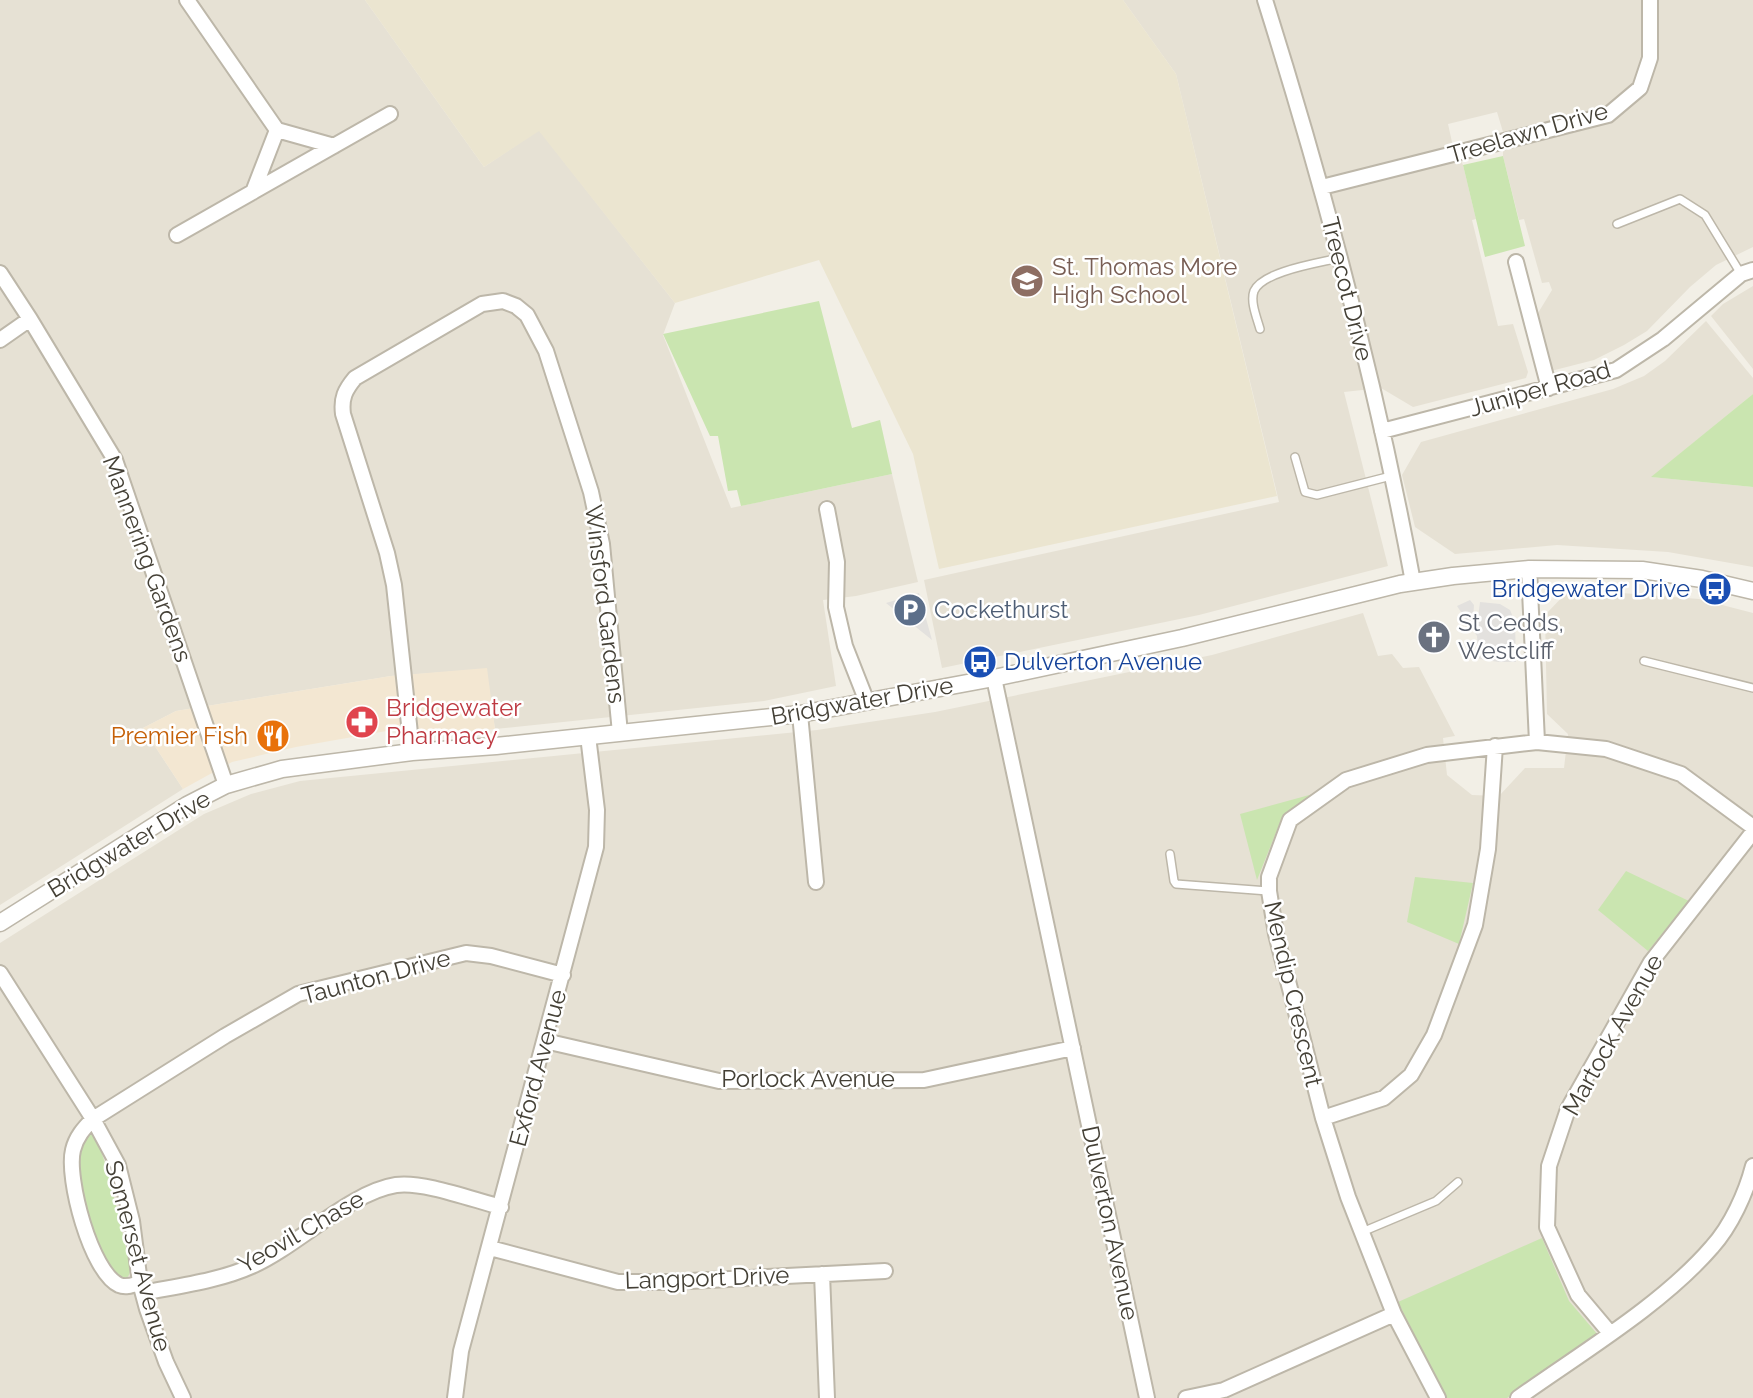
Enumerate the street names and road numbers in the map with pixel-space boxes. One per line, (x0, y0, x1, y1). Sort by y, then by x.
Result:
street label: Treelawn Drive (1445, 96, 1611, 169)
street label: Treecot Drive (1316, 214, 1379, 364)
street label: Juniper Road (1466, 355, 1614, 422)
street label: Mannering Gardens (97, 452, 198, 666)
street label: Winsford Gardens (579, 503, 632, 705)
street label: Bridgwater Drive (768, 670, 955, 731)
street label: Bridgwater Drive (42, 784, 215, 904)
street label: Mendip Crescent (1258, 898, 1329, 1089)
street label: Taunton Drive (298, 943, 453, 1010)
street label: Martock Avenue (1556, 949, 1669, 1121)
street label: Exford Avenue (503, 986, 572, 1149)
street label: Porlock Avenue (721, 1064, 895, 1093)
street label: Dulverton Avenue (1076, 1123, 1145, 1323)
street label: Somerset Avenue (99, 1157, 178, 1355)
street label: Yeovil Chase (233, 1184, 369, 1279)
street label: Langport Drive (624, 1260, 790, 1295)

